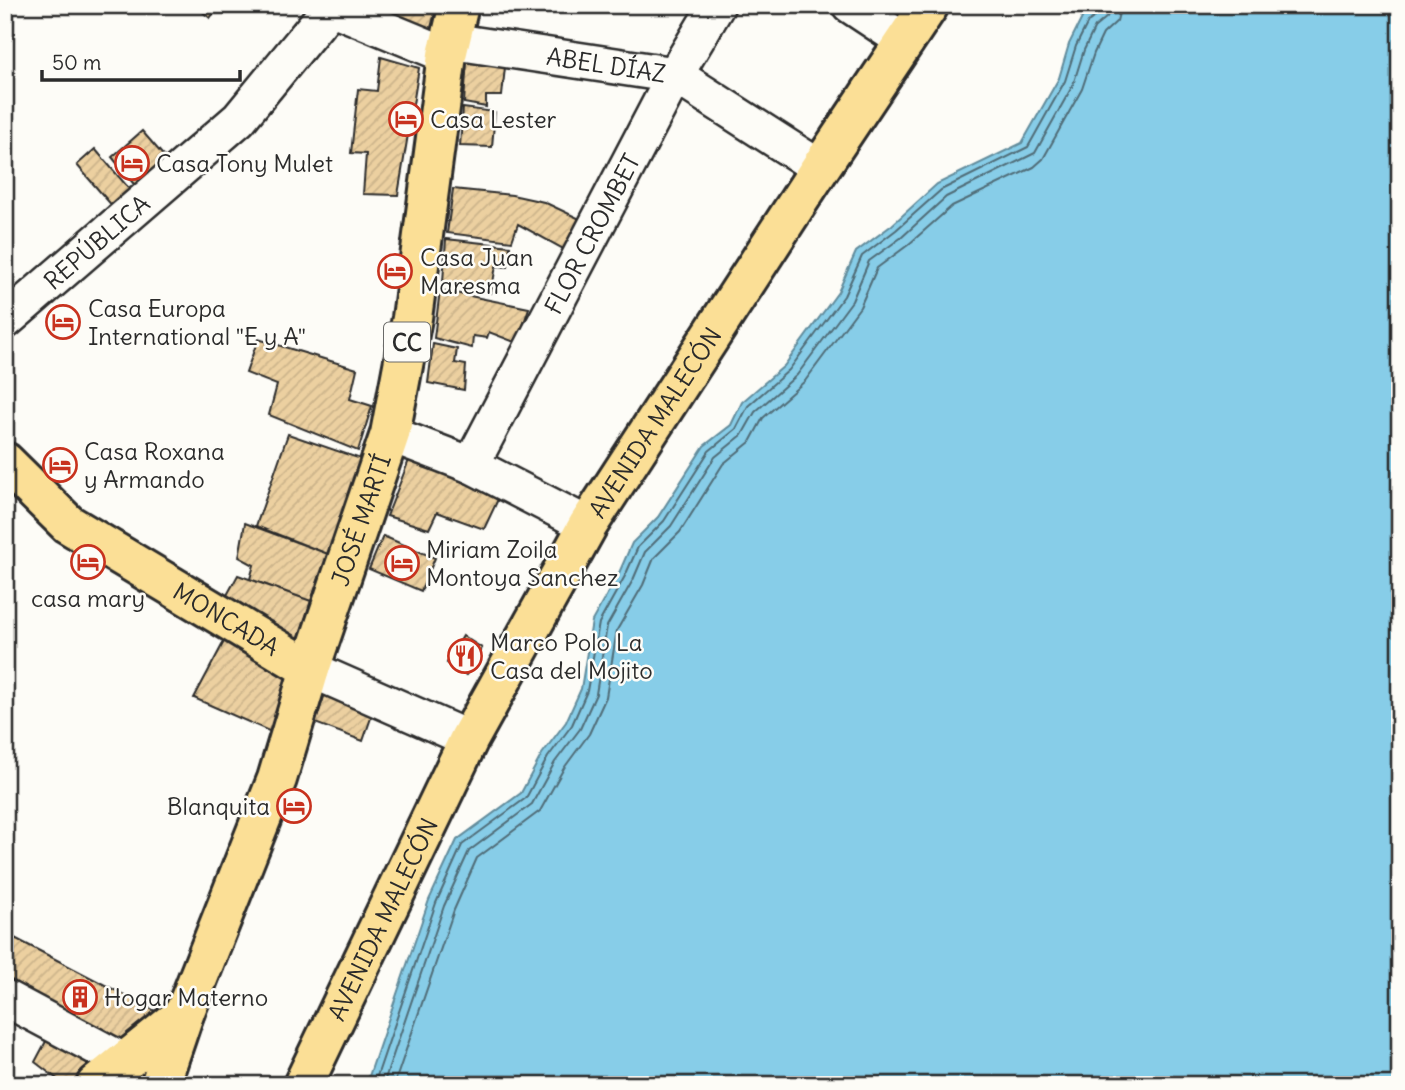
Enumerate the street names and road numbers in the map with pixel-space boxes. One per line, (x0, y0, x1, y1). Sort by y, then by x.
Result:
street label: ABEL DÍAZ (545, 41, 668, 88)
street label: FLOR CROMBET (538, 148, 646, 319)
street label: REPÚBLICA (37, 188, 156, 296)
street label: AVENIDA MALECÓN (582, 321, 728, 523)
road number: CC (384, 322, 430, 362)
street label: JOSÉ MARTÍ (324, 450, 397, 590)
street label: MONCADA (168, 576, 285, 662)
street label: AVENIDA MALECÓN (321, 813, 444, 1025)

